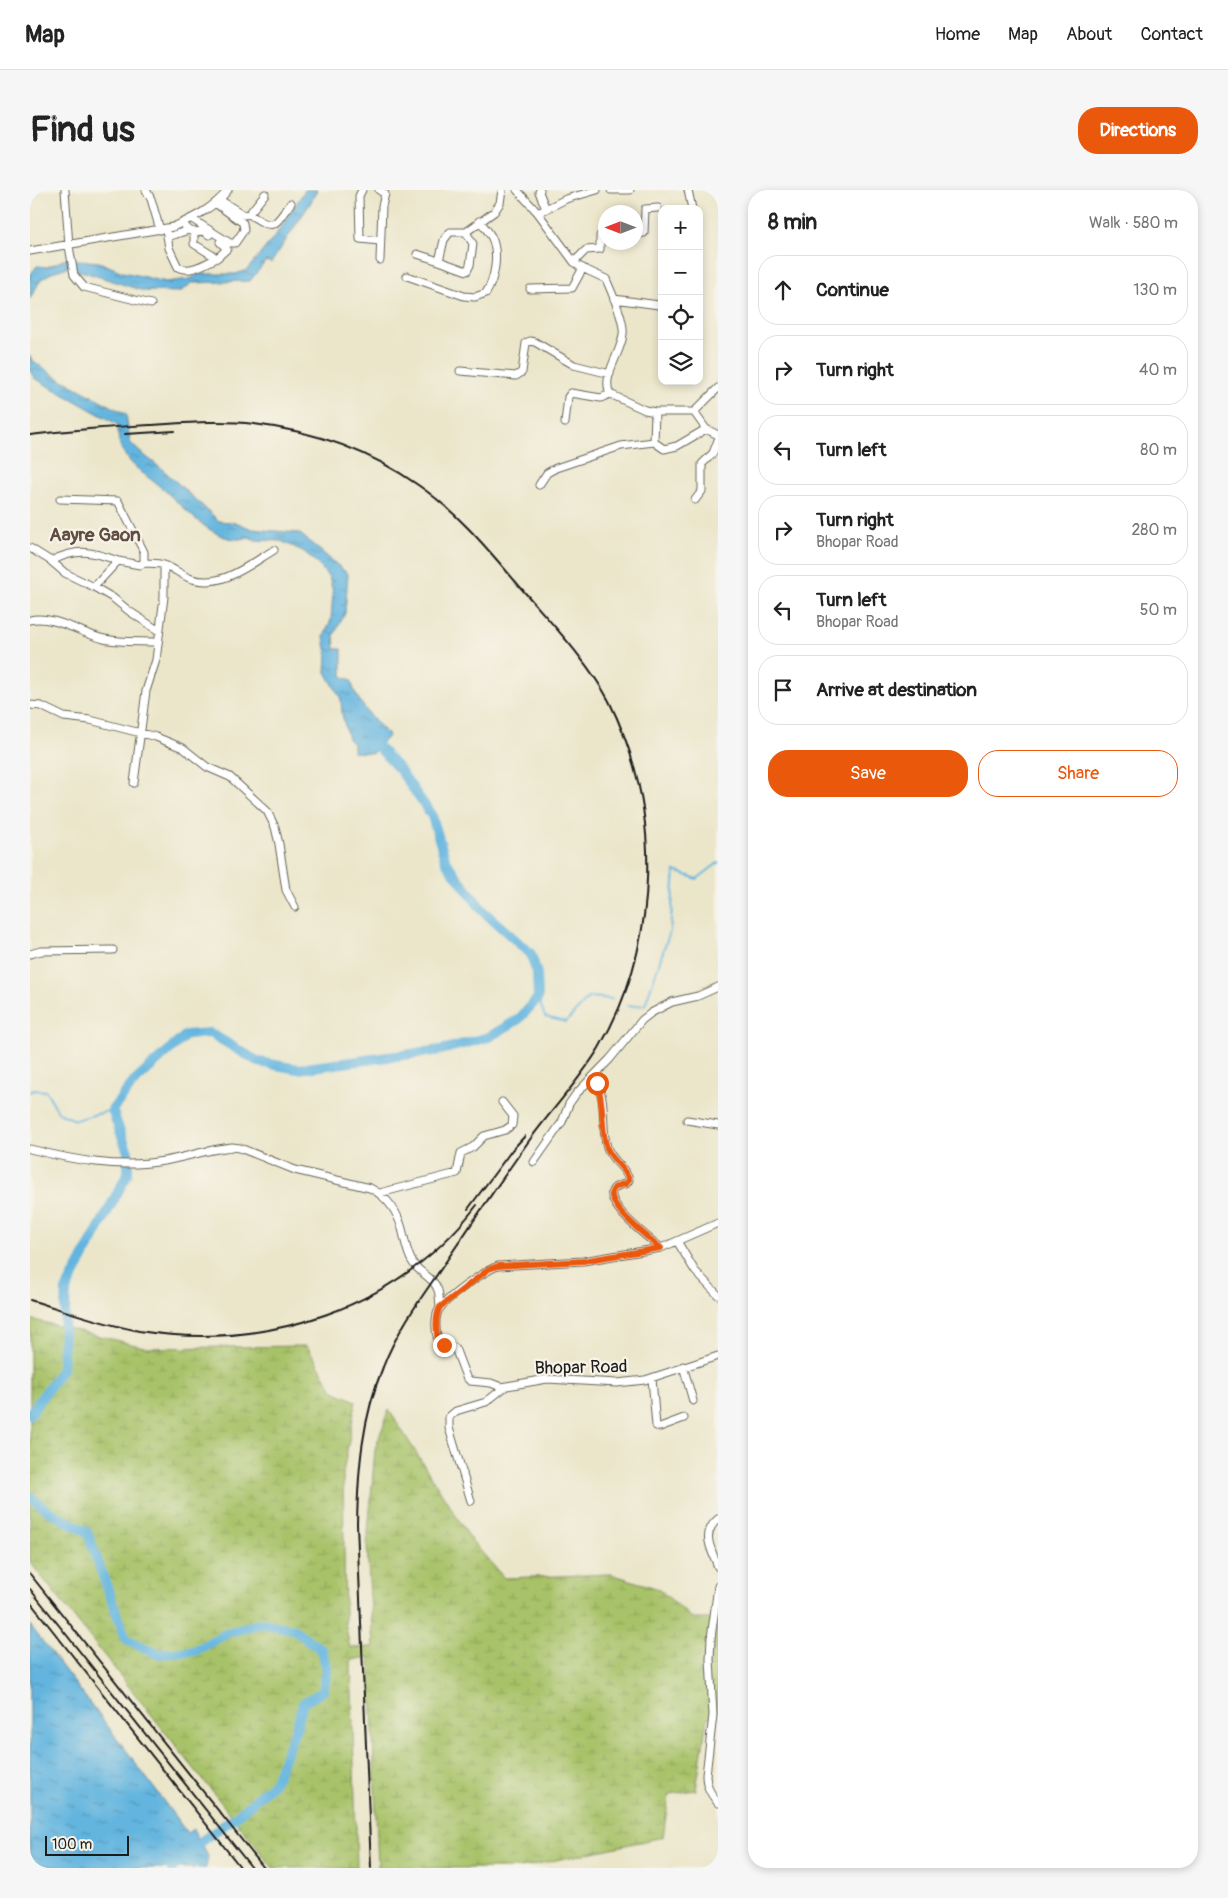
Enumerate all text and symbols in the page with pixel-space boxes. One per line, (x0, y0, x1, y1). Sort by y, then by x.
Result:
text: Map (25, 20, 65, 49)
text: Home (935, 23, 980, 46)
text: Map (1008, 23, 1038, 46)
text: About (1066, 23, 1112, 46)
text: Contact (1140, 23, 1203, 46)
button: Directions (1078, 107, 1198, 154)
text: Find us (30, 108, 135, 152)
north arrow (598, 205, 643, 250)
map controls (658, 205, 703, 385)
button: + (658, 205, 703, 250)
text: 8 min (768, 209, 817, 236)
text: Walk · 580 m (1089, 213, 1178, 233)
button: − (658, 250, 703, 295)
icon: ahead (769, 276, 797, 304)
text: Continue (816, 278, 889, 302)
text: 130 m (1133, 280, 1177, 300)
button: locate (658, 295, 703, 340)
button: layers (658, 340, 703, 385)
icon: right (769, 356, 797, 384)
text: Turn right (816, 358, 894, 382)
text: 40 m (1139, 360, 1177, 380)
icon: left (769, 436, 797, 464)
text: Turn left (816, 438, 886, 462)
text: 80 m (1140, 440, 1177, 460)
text: Turn right (816, 508, 894, 532)
icon: right (769, 516, 797, 544)
text: 280 m (1131, 520, 1177, 540)
district label: Aayre Gaon (49, 523, 141, 547)
text: Bhopar Road (816, 532, 899, 552)
text: Turn left (816, 588, 886, 612)
icon: left (769, 596, 797, 624)
text: 50 m (1140, 600, 1177, 620)
text: Bhopar Road (816, 612, 899, 632)
icon: arrive (769, 676, 797, 704)
text: Arrive at destination (816, 678, 977, 702)
button: Save (768, 750, 968, 797)
button: Share (978, 750, 1178, 797)
route start (586, 1072, 609, 1095)
route end (433, 1334, 456, 1357)
street label: Bhopar Road (534, 1355, 628, 1380)
scale bar (45, 1833, 129, 1856)
text: 100 m (52, 1836, 92, 1853)

